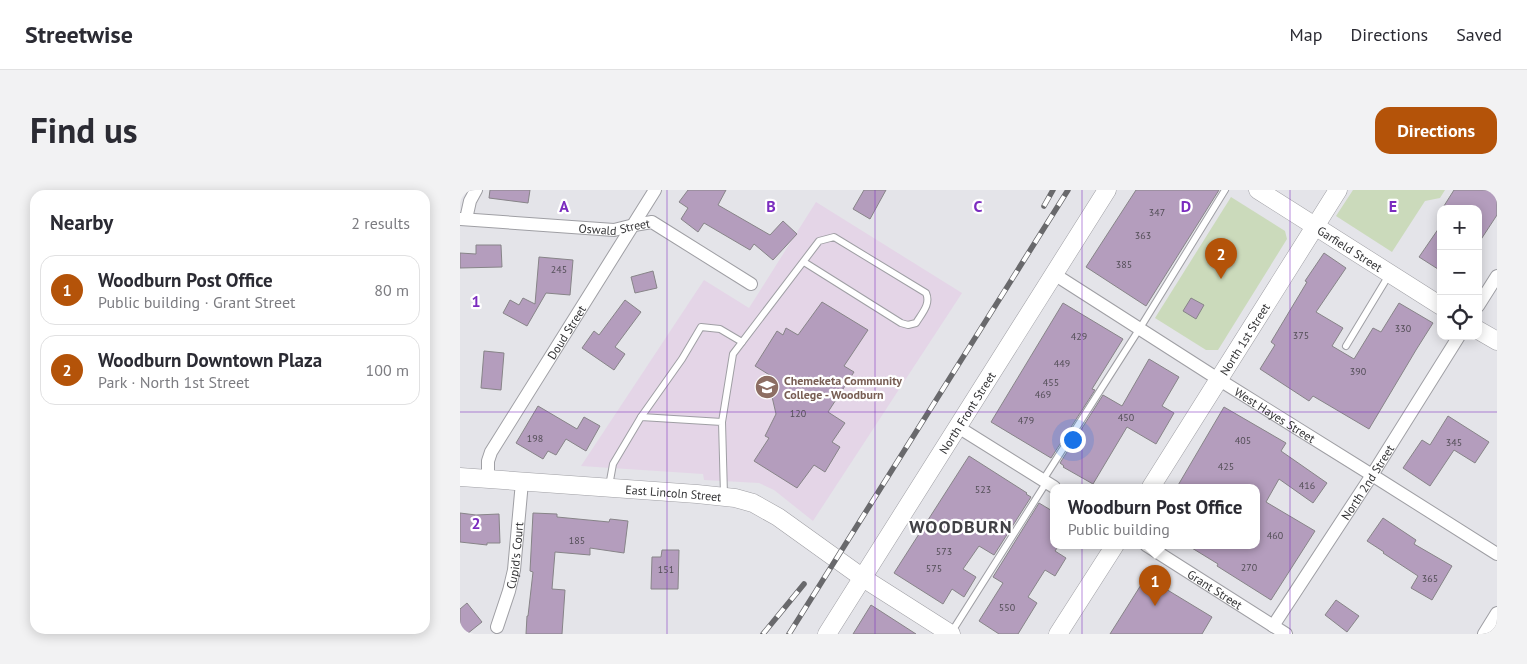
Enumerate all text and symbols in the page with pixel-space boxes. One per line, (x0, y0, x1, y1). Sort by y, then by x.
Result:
text: Streetwise (25, 19, 133, 50)
text: Map (1290, 23, 1322, 46)
text: Directions (1350, 23, 1428, 46)
text: Saved (1456, 23, 1502, 46)
text: Find us (30, 107, 138, 153)
button: Directions (1375, 107, 1497, 154)
text: A (559, 196, 569, 216)
text: B (766, 196, 776, 216)
text: C (974, 196, 983, 216)
text: D (1181, 196, 1191, 216)
text: E (1389, 196, 1397, 216)
map controls (1437, 205, 1482, 340)
button: + (1437, 205, 1482, 250)
house number: 347 (1149, 206, 1165, 219)
text: Nearby (50, 209, 113, 236)
text: 2 results (351, 213, 410, 233)
street label: Oswald Street (578, 215, 651, 238)
street label: Garfield Street (1315, 222, 1385, 274)
house number: 363 (1135, 229, 1151, 242)
pin: 2 (1205, 238, 1237, 279)
button: − (1437, 250, 1482, 295)
house number: 385 (1116, 258, 1132, 271)
house number: 245 (551, 263, 567, 276)
text: Woodburn Post Office (98, 268, 273, 292)
text: 1 (62, 280, 72, 300)
text: 80 m (374, 280, 409, 300)
text: 1 (471, 291, 481, 311)
text: Public building · Grant Street (98, 292, 295, 312)
button: locate (1437, 295, 1482, 340)
street label: North 1st Street (1216, 300, 1273, 378)
street label: Doud Street (544, 302, 589, 362)
house number: 330 (1395, 322, 1412, 335)
house number: 375 (1293, 329, 1309, 342)
house number: 429 (1071, 330, 1087, 343)
text: Woodburn Downtown Plaza (98, 348, 322, 372)
house number: 449 (1054, 357, 1070, 370)
text: 2 (62, 360, 72, 380)
text: 100 m (366, 360, 409, 380)
house number: 390 (1350, 365, 1367, 378)
street label: North Front Street (935, 369, 998, 456)
text: Park · North 1st Street (98, 372, 250, 392)
place label: Chemeketa Community College - Woodburn (784, 373, 902, 402)
school or university icon: Chemeketa Community College - Woodburn (754, 374, 780, 400)
house number: 455 (1043, 376, 1059, 389)
street label: West Hayes Street (1232, 384, 1318, 445)
house number: 469 (1035, 388, 1051, 401)
house number: 120 (790, 407, 807, 420)
house number: 450 (1118, 411, 1135, 424)
house number: 479 (1018, 414, 1034, 427)
your location (1060, 427, 1086, 453)
house number: 198 (527, 432, 543, 445)
house number: 405 (1235, 434, 1251, 447)
house number: 345 (1446, 436, 1462, 449)
street label: North 2nd Street (1337, 442, 1397, 522)
house number: 425 (1218, 460, 1234, 473)
house number: 416 (1299, 479, 1315, 492)
street label: East Lincoln Street (625, 481, 722, 504)
house number: 523 (975, 483, 991, 496)
popup (1050, 484, 1260, 549)
text: Woodburn Post Office (1068, 495, 1242, 519)
text: 2 (471, 513, 481, 533)
district label: WOODBURN (909, 515, 1013, 538)
text: Public building (1068, 519, 1170, 539)
street label: Cupid's Court (502, 521, 526, 590)
house number: 460 (1267, 529, 1284, 542)
house number: 185 (569, 534, 585, 547)
house number: 573 (936, 545, 952, 558)
house number: 270 (1241, 561, 1258, 574)
house number: 575 (926, 562, 942, 575)
house number: 151 (658, 563, 674, 576)
pin: 1 (1139, 565, 1171, 606)
street label: Grant Street (1185, 566, 1245, 612)
house number: 365 (1422, 572, 1438, 585)
house number: 550 (999, 601, 1016, 614)

